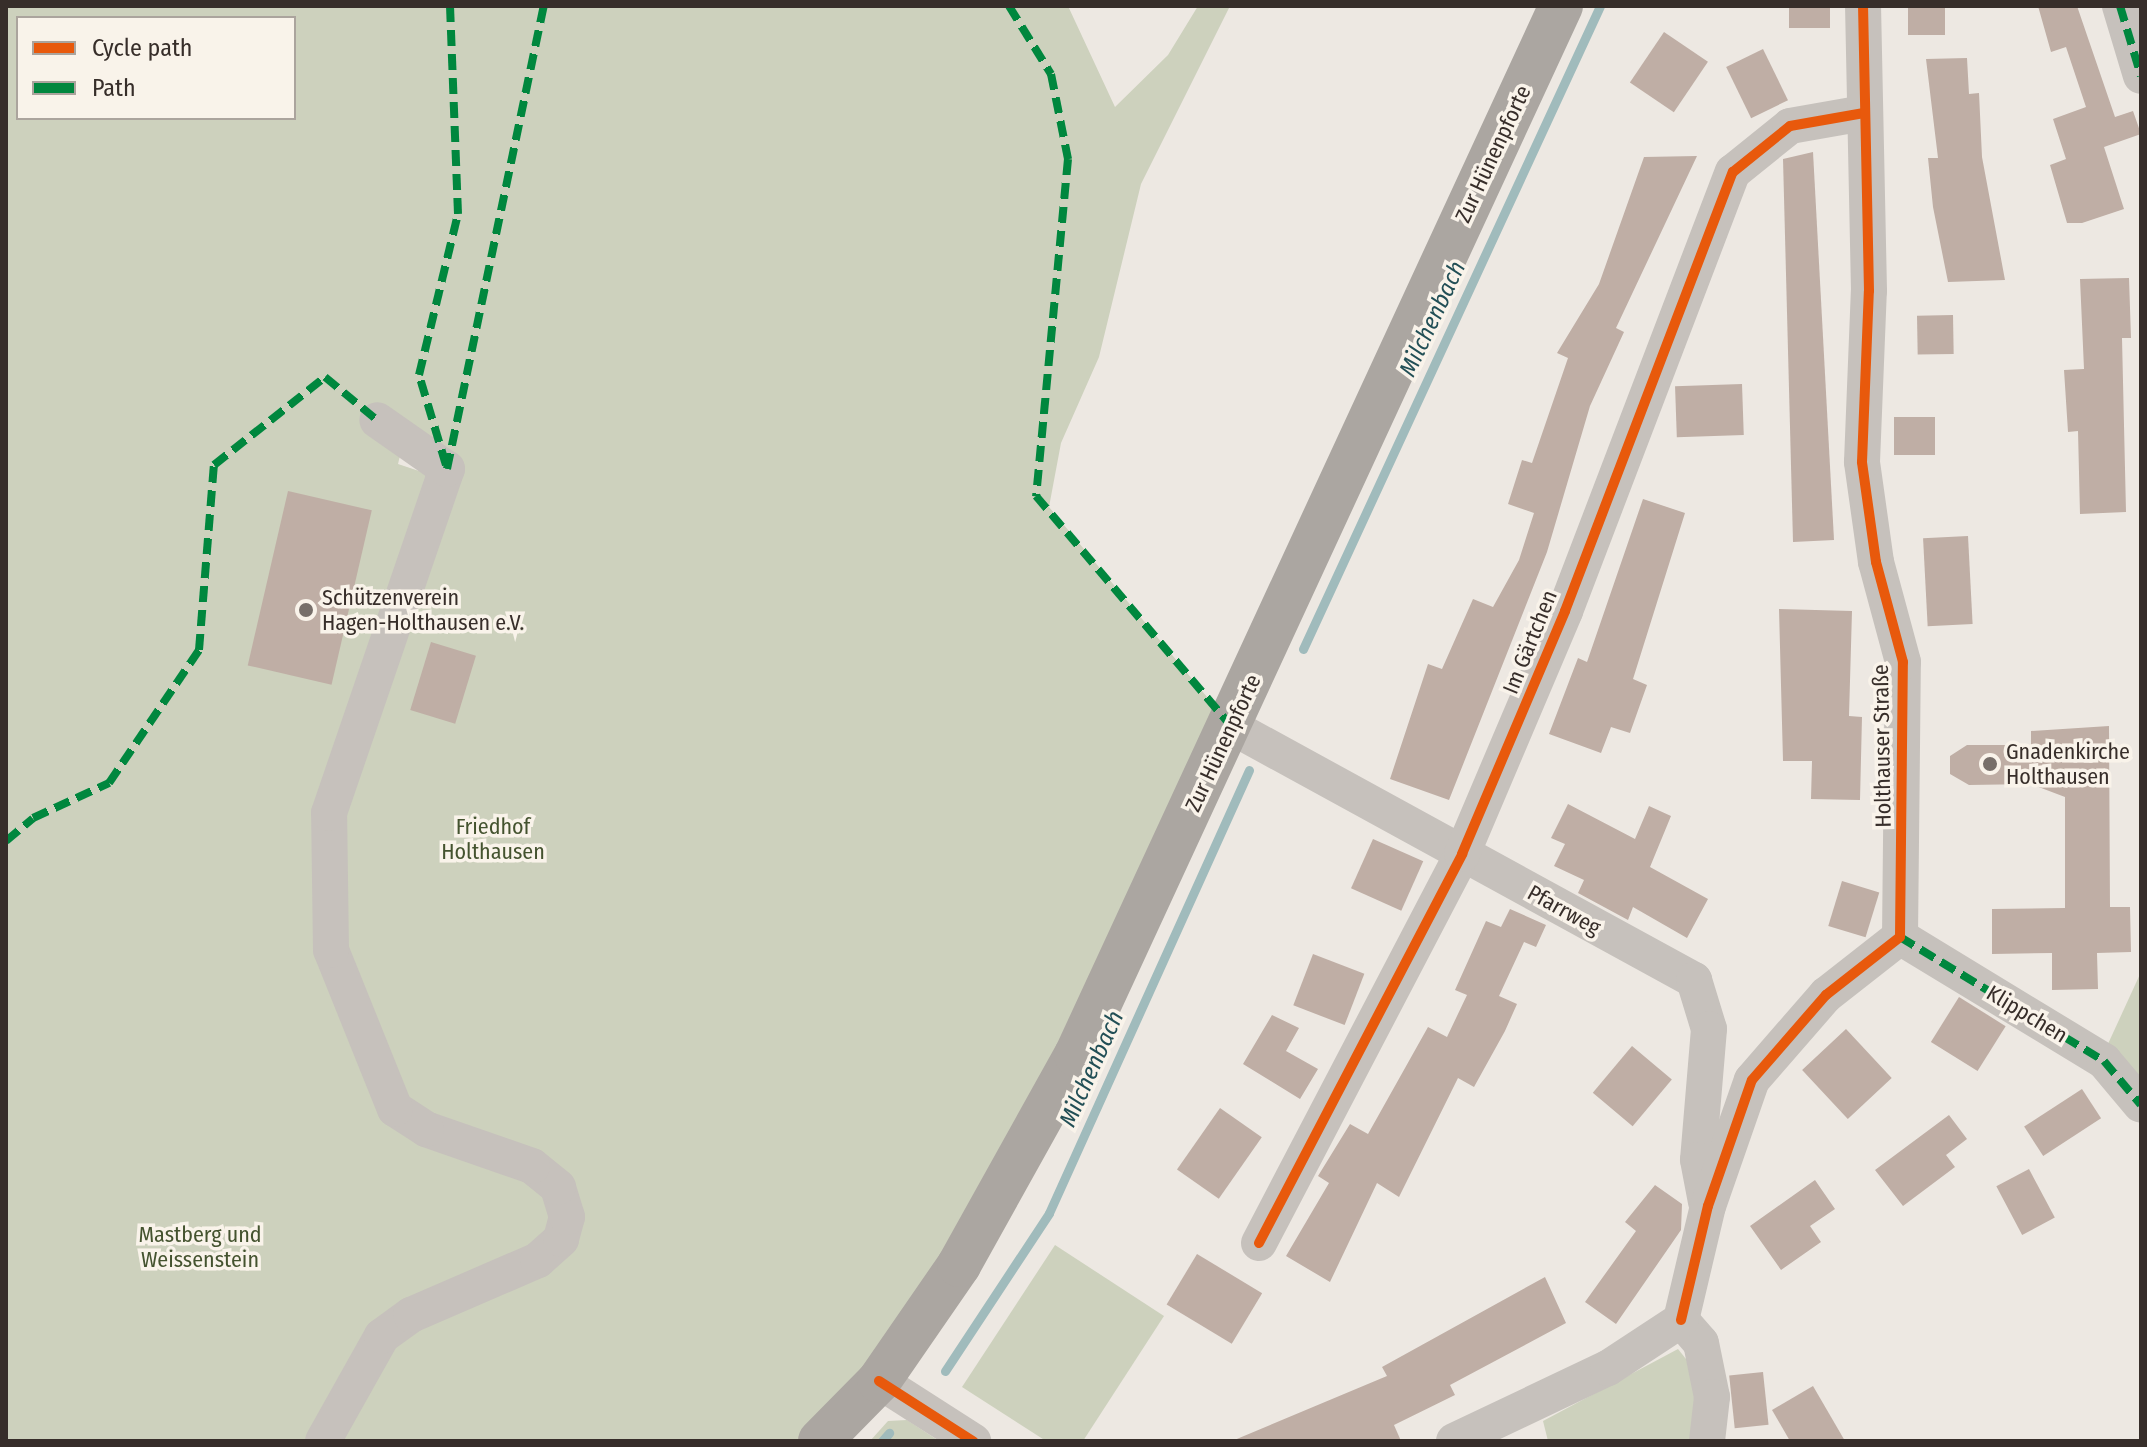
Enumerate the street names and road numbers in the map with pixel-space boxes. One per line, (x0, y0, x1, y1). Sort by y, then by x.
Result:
street label: Zur Hünenpforte (1450, 81, 1536, 227)
street label: Im Gärtchen (1497, 586, 1563, 698)
street label: Holthauser Straße (1867, 664, 1897, 828)
street label: Zur Hünenpforte (1180, 670, 1266, 816)
street label: Pfarrweg (1523, 879, 1605, 941)
street label: Klippchen (1982, 980, 2072, 1048)

